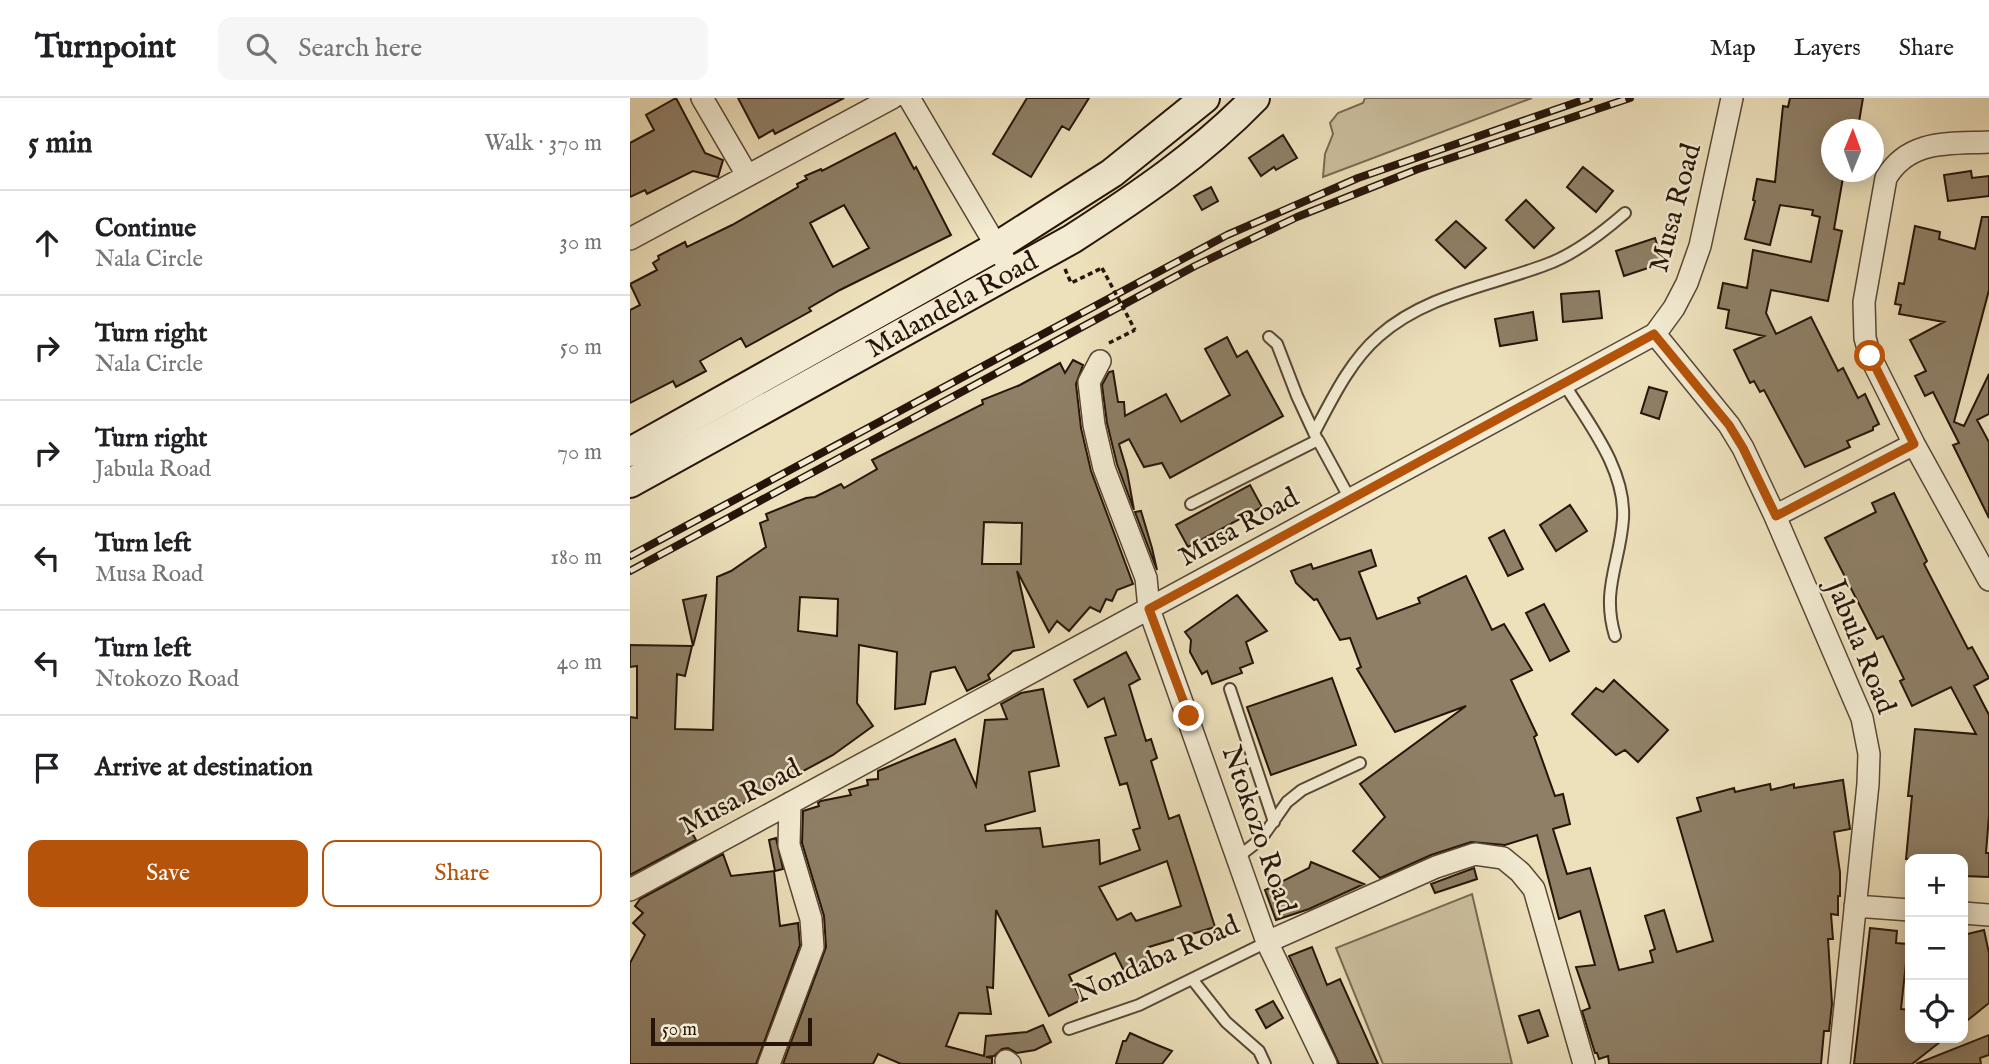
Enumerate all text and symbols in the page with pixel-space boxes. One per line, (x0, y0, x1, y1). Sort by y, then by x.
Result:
search box (218, 17, 708, 80)
text: Turnpoint (35, 27, 176, 69)
icon: search (242, 29, 280, 67)
text: Search here (298, 32, 422, 65)
text: Map (1710, 33, 1756, 64)
text: Layers (1794, 33, 1861, 64)
text: Share (1899, 33, 1954, 64)
north arrow (1821, 119, 1884, 182)
text: 5 min (28, 125, 93, 163)
text: Walk · 370 m (484, 129, 602, 158)
street label: Musa Road (1642, 140, 1710, 276)
text: Continue (95, 212, 196, 245)
icon: ahead (28, 224, 66, 262)
text: 30 m (559, 228, 602, 257)
street label: Malandela Road (860, 244, 1044, 366)
text: Nala Circle (95, 245, 203, 274)
text: Turn right (95, 317, 208, 350)
icon: right (28, 329, 66, 367)
text: 50 m (560, 333, 602, 362)
route start (1854, 340, 1885, 371)
text: Nala Circle (95, 350, 203, 379)
text: Turn right (95, 422, 208, 455)
icon: right (28, 434, 66, 472)
text: 70 m (557, 438, 602, 467)
text: Jabula Road (95, 455, 211, 484)
street label: Musa Road (1173, 481, 1305, 575)
text: Turn left (95, 527, 192, 560)
icon: left (28, 539, 66, 577)
text: 180 m (550, 543, 602, 572)
text: Musa Road (95, 560, 203, 589)
street label: Jabula Road (1816, 572, 1903, 719)
text: Turn left (95, 632, 192, 665)
icon: left (28, 644, 66, 682)
text: 40 m (557, 648, 602, 677)
text: Ntokozo Road (95, 665, 239, 694)
route end (1173, 700, 1204, 731)
street label: Ntokozo Road (1213, 741, 1303, 919)
icon: arrive (28, 749, 66, 787)
text: Arrive at destination (95, 751, 313, 784)
street label: Musa Road (675, 752, 807, 844)
button: Save (28, 840, 308, 907)
button: Share (322, 840, 602, 907)
map controls (1905, 854, 1968, 1043)
button: + (1905, 854, 1968, 917)
street label: Nondaba Road (1069, 908, 1245, 1012)
button: − (1905, 917, 1968, 980)
button: locate (1905, 980, 1968, 1043)
scale bar (651, 1015, 812, 1047)
text: 50 m (662, 1018, 697, 1042)

